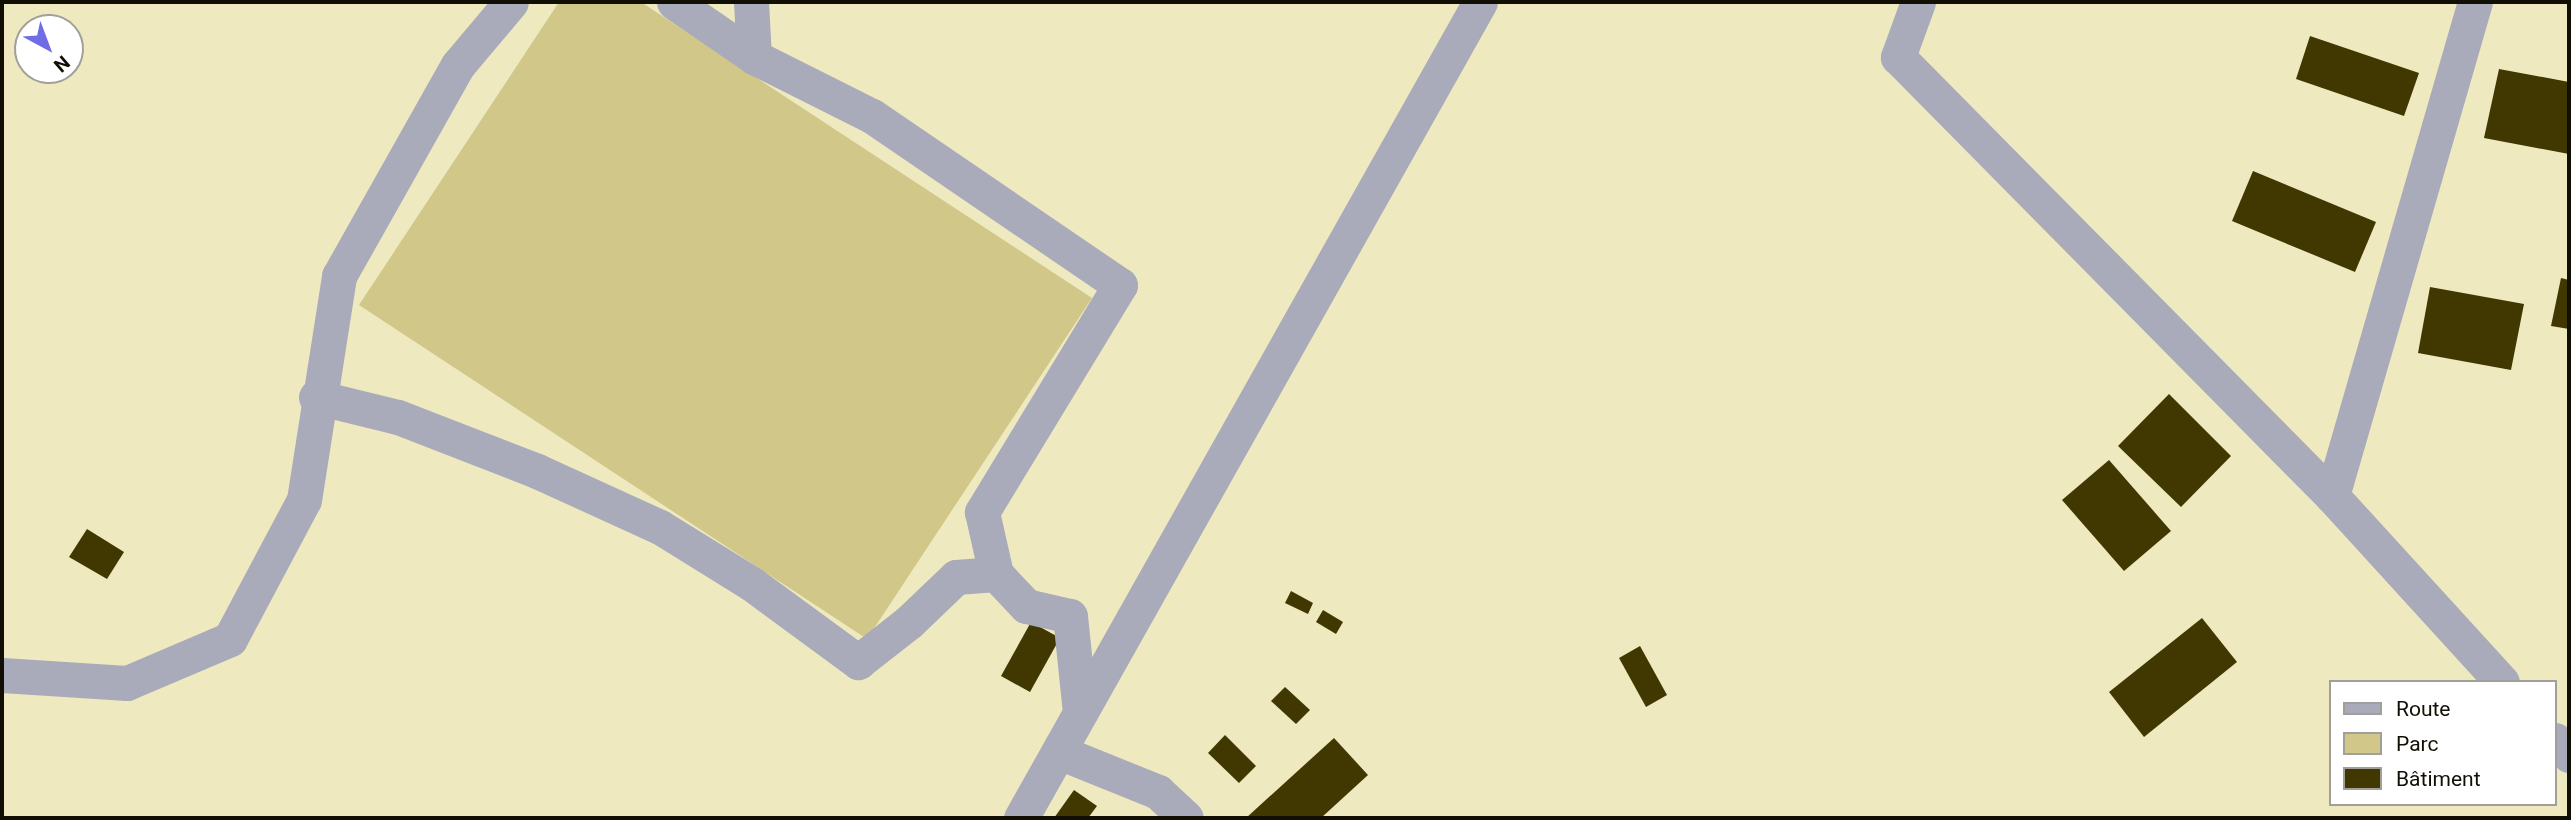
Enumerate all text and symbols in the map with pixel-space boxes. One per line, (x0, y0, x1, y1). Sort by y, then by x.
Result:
north arrow (14, 14, 84, 84)
text: N (49, 51, 74, 77)
legend (2330, 680, 2557, 806)
text: Route (2396, 697, 2451, 721)
text: Parc (2396, 732, 2438, 756)
text: Bâtiment (2396, 767, 2481, 791)

